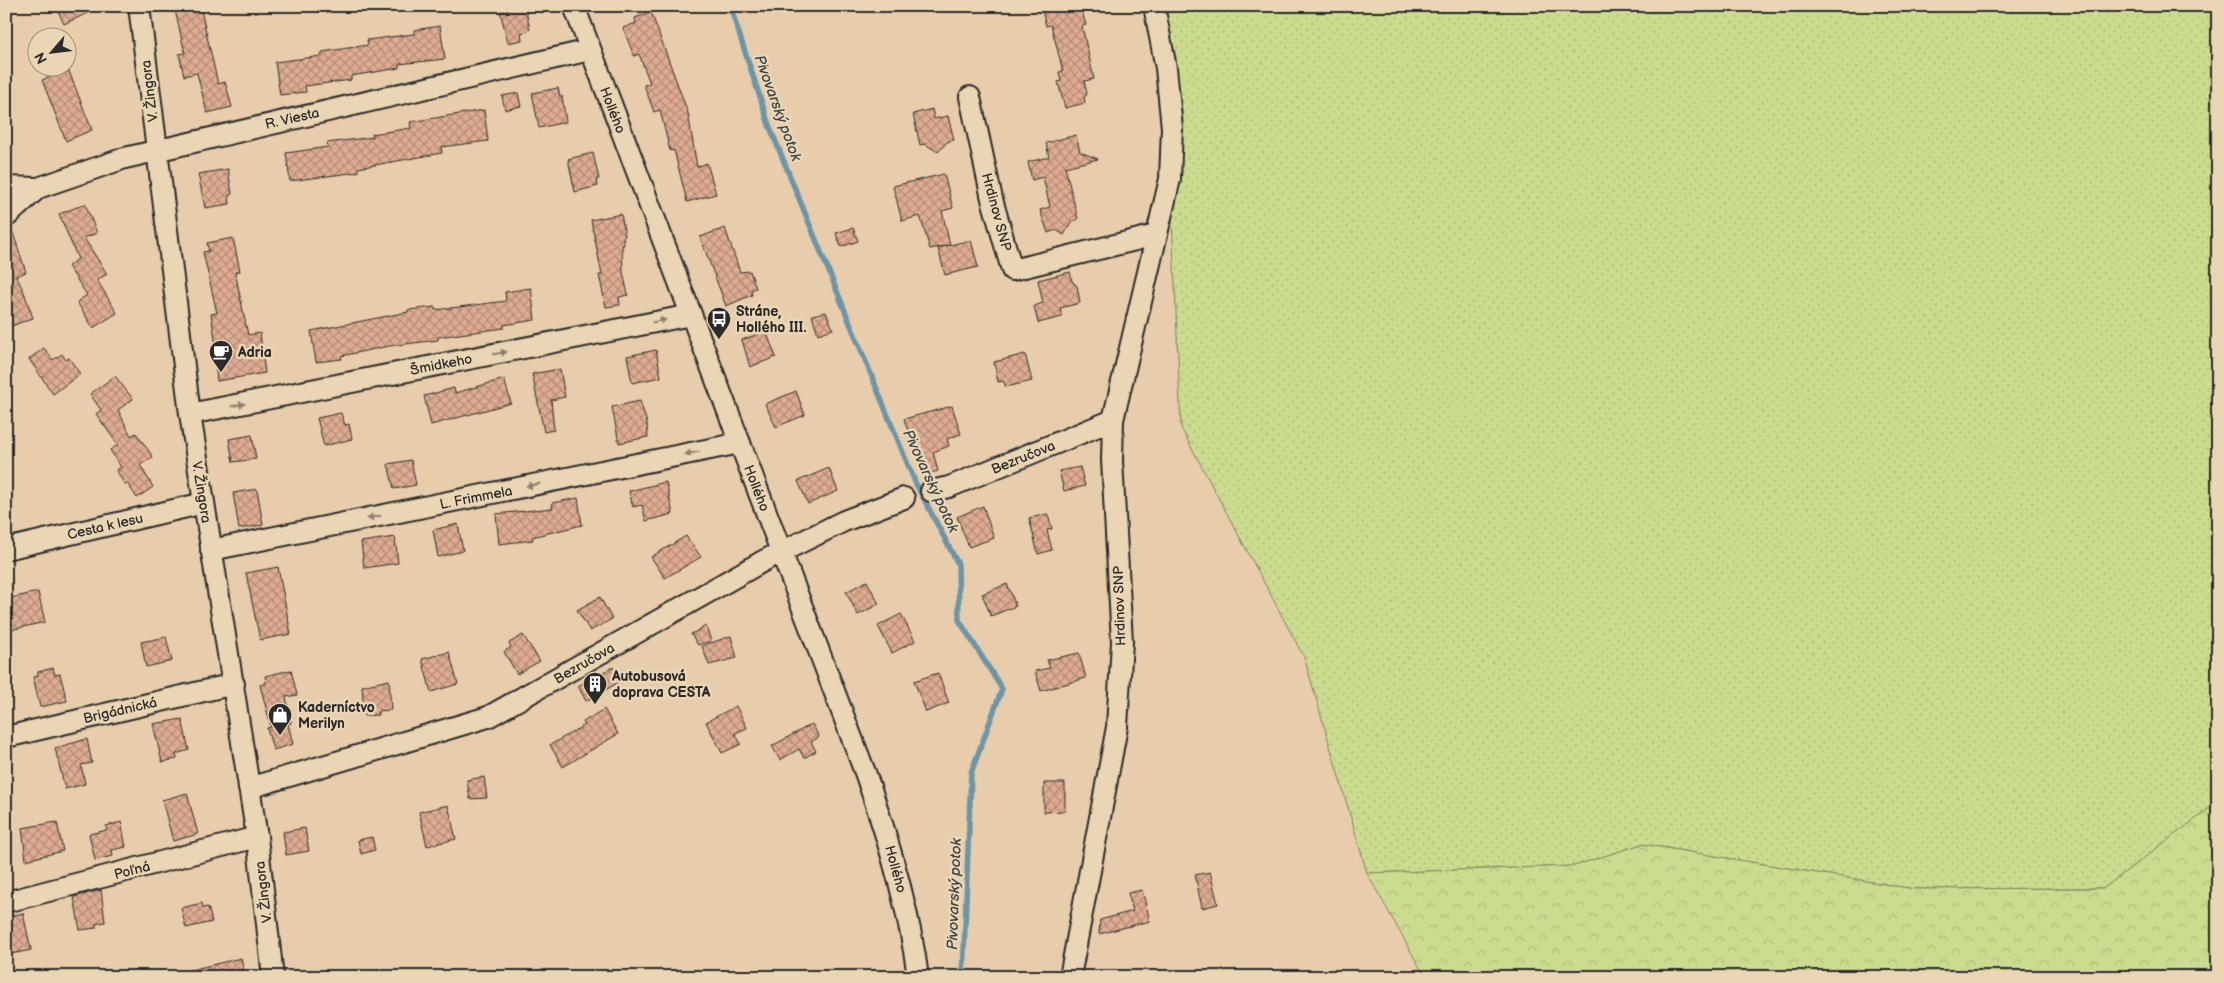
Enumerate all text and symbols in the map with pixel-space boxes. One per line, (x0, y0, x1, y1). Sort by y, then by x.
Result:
north arrow (28, 28, 78, 78)
text: N (31, 49, 51, 67)
water label: Pivovarský potok (750, 52, 806, 164)
street label: V. Žingora (136, 59, 162, 123)
street label: Hollého (596, 85, 629, 136)
street label: R. Viesta (263, 104, 321, 133)
street label: Hrdinov SNP (978, 171, 1015, 253)
place label: Stráne, Hollého III. (736, 303, 806, 336)
bus stop icon: Stráne, Hollého III. (706, 306, 732, 340)
one-way arrow (652, 317, 667, 325)
cafe icon: Adria (208, 339, 234, 373)
place label: Adria (237, 344, 272, 361)
one-way arrow (492, 348, 508, 356)
street label: Šmidkeho (408, 349, 474, 379)
one-way arrow (230, 400, 246, 408)
water label: Pivovarský potok (898, 427, 963, 536)
street label: Bezručova (989, 437, 1058, 478)
one-way arrow (685, 449, 700, 457)
street label: V. Žingora (188, 460, 216, 524)
street label: Hollého (740, 463, 773, 514)
one-way arrow (525, 481, 540, 489)
street label: L. Frimmela (438, 482, 514, 513)
street label: Cesta k lesu (65, 509, 145, 543)
one-way arrow (366, 513, 381, 521)
street label: Hrdinov SNP (1110, 565, 1129, 646)
street label: Bezručova (551, 639, 618, 688)
place label: Autobusová doprava CESTA (611, 668, 711, 701)
building icon: Autobusová doprava CESTA (582, 671, 608, 705)
street label: Brigádnická (82, 694, 159, 727)
place label: Kaderníctvo Merilyn (298, 699, 375, 732)
shop icon: Kaderníctvo Merilyn (267, 702, 293, 736)
water label: Pivovarský potok (943, 837, 966, 950)
street label: Hollého (881, 844, 910, 895)
street label: Poľná (112, 858, 152, 883)
street label: V. Žingora (250, 860, 276, 924)

